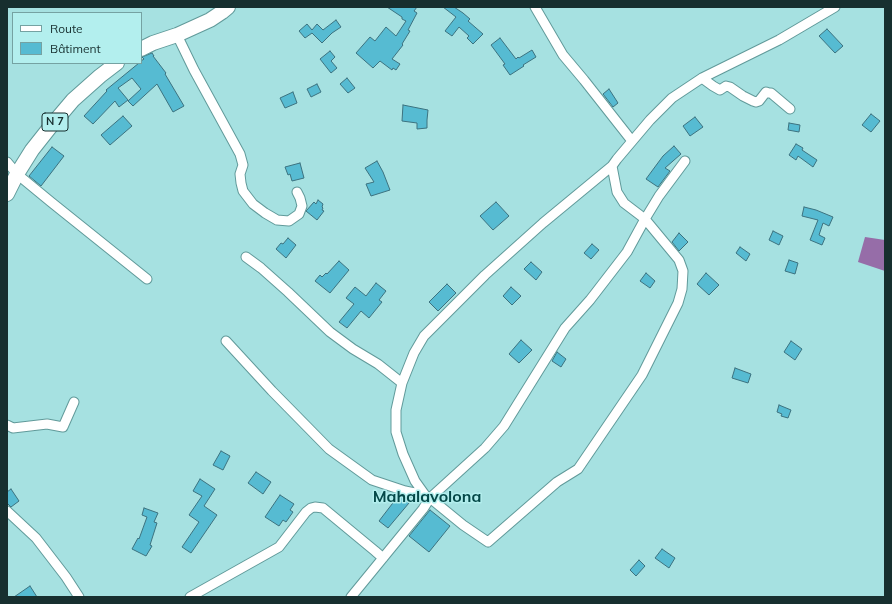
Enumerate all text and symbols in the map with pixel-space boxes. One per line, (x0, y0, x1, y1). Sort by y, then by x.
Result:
legend (12, 12, 142, 64)
text: Route (50, 21, 83, 36)
text: Bâtiment (50, 41, 101, 56)
road number: N 7 (42, 113, 68, 131)
district label: Mahalavolona (373, 487, 481, 507)

